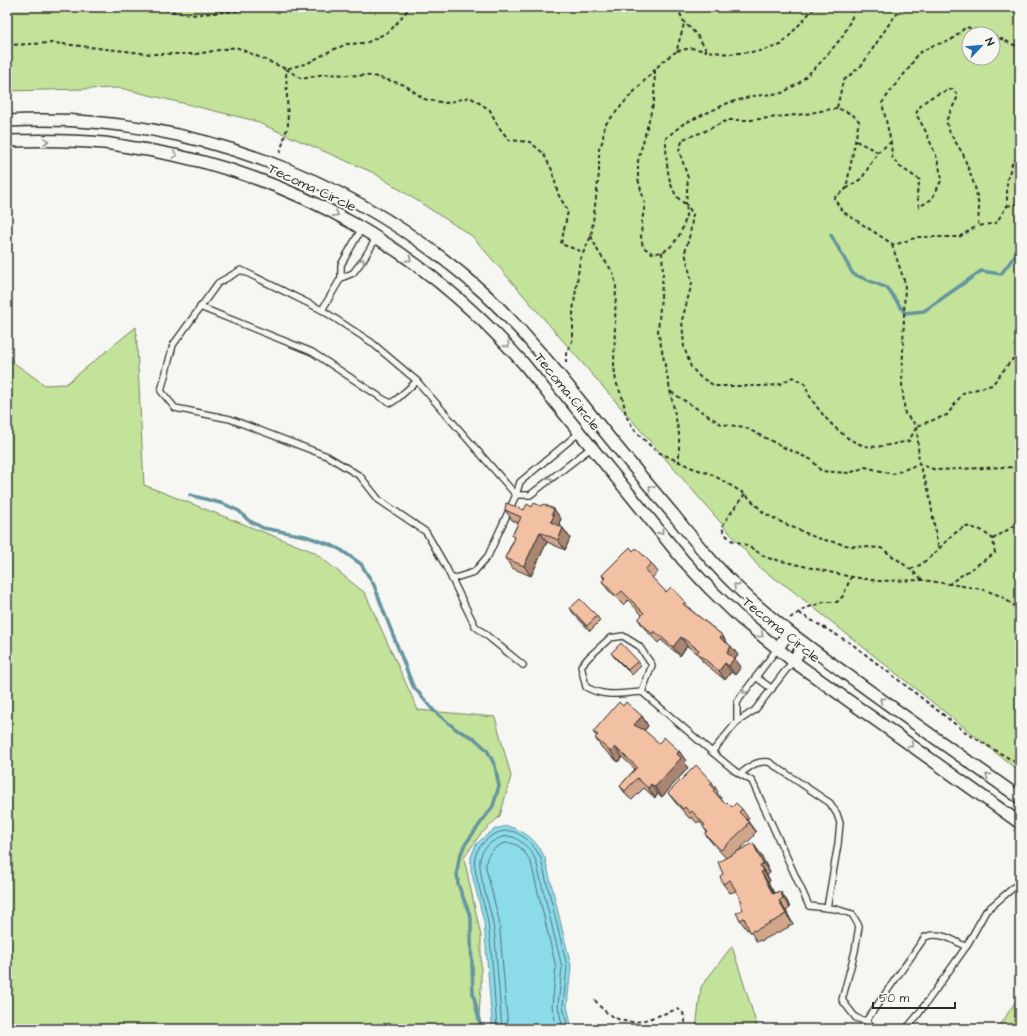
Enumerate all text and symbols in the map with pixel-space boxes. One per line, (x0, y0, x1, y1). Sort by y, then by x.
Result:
north arrow (961, 26, 1001, 66)
text: N (981, 35, 998, 48)
one-way arrow (43, 137, 49, 145)
one-way arrow (172, 151, 178, 159)
street label: Tecoma Circle (265, 159, 360, 217)
one-way arrow (332, 209, 339, 217)
one-way arrow (405, 254, 412, 262)
one-way arrow (357, 259, 364, 266)
one-way arrow (502, 340, 509, 347)
street label: Tecoma Circle (529, 349, 605, 436)
one-way arrow (545, 478, 552, 485)
one-way arrow (648, 485, 655, 492)
one-way arrow (656, 527, 663, 535)
one-way arrow (733, 583, 741, 591)
street label: Tecoma Circle (738, 592, 825, 668)
one-way arrow (756, 631, 763, 638)
one-way arrow (743, 686, 750, 693)
one-way arrow (879, 698, 886, 705)
one-way arrow (906, 740, 913, 747)
one-way arrow (985, 773, 992, 780)
scale bar (873, 984, 955, 1010)
text: 50 m (879, 990, 910, 1007)

